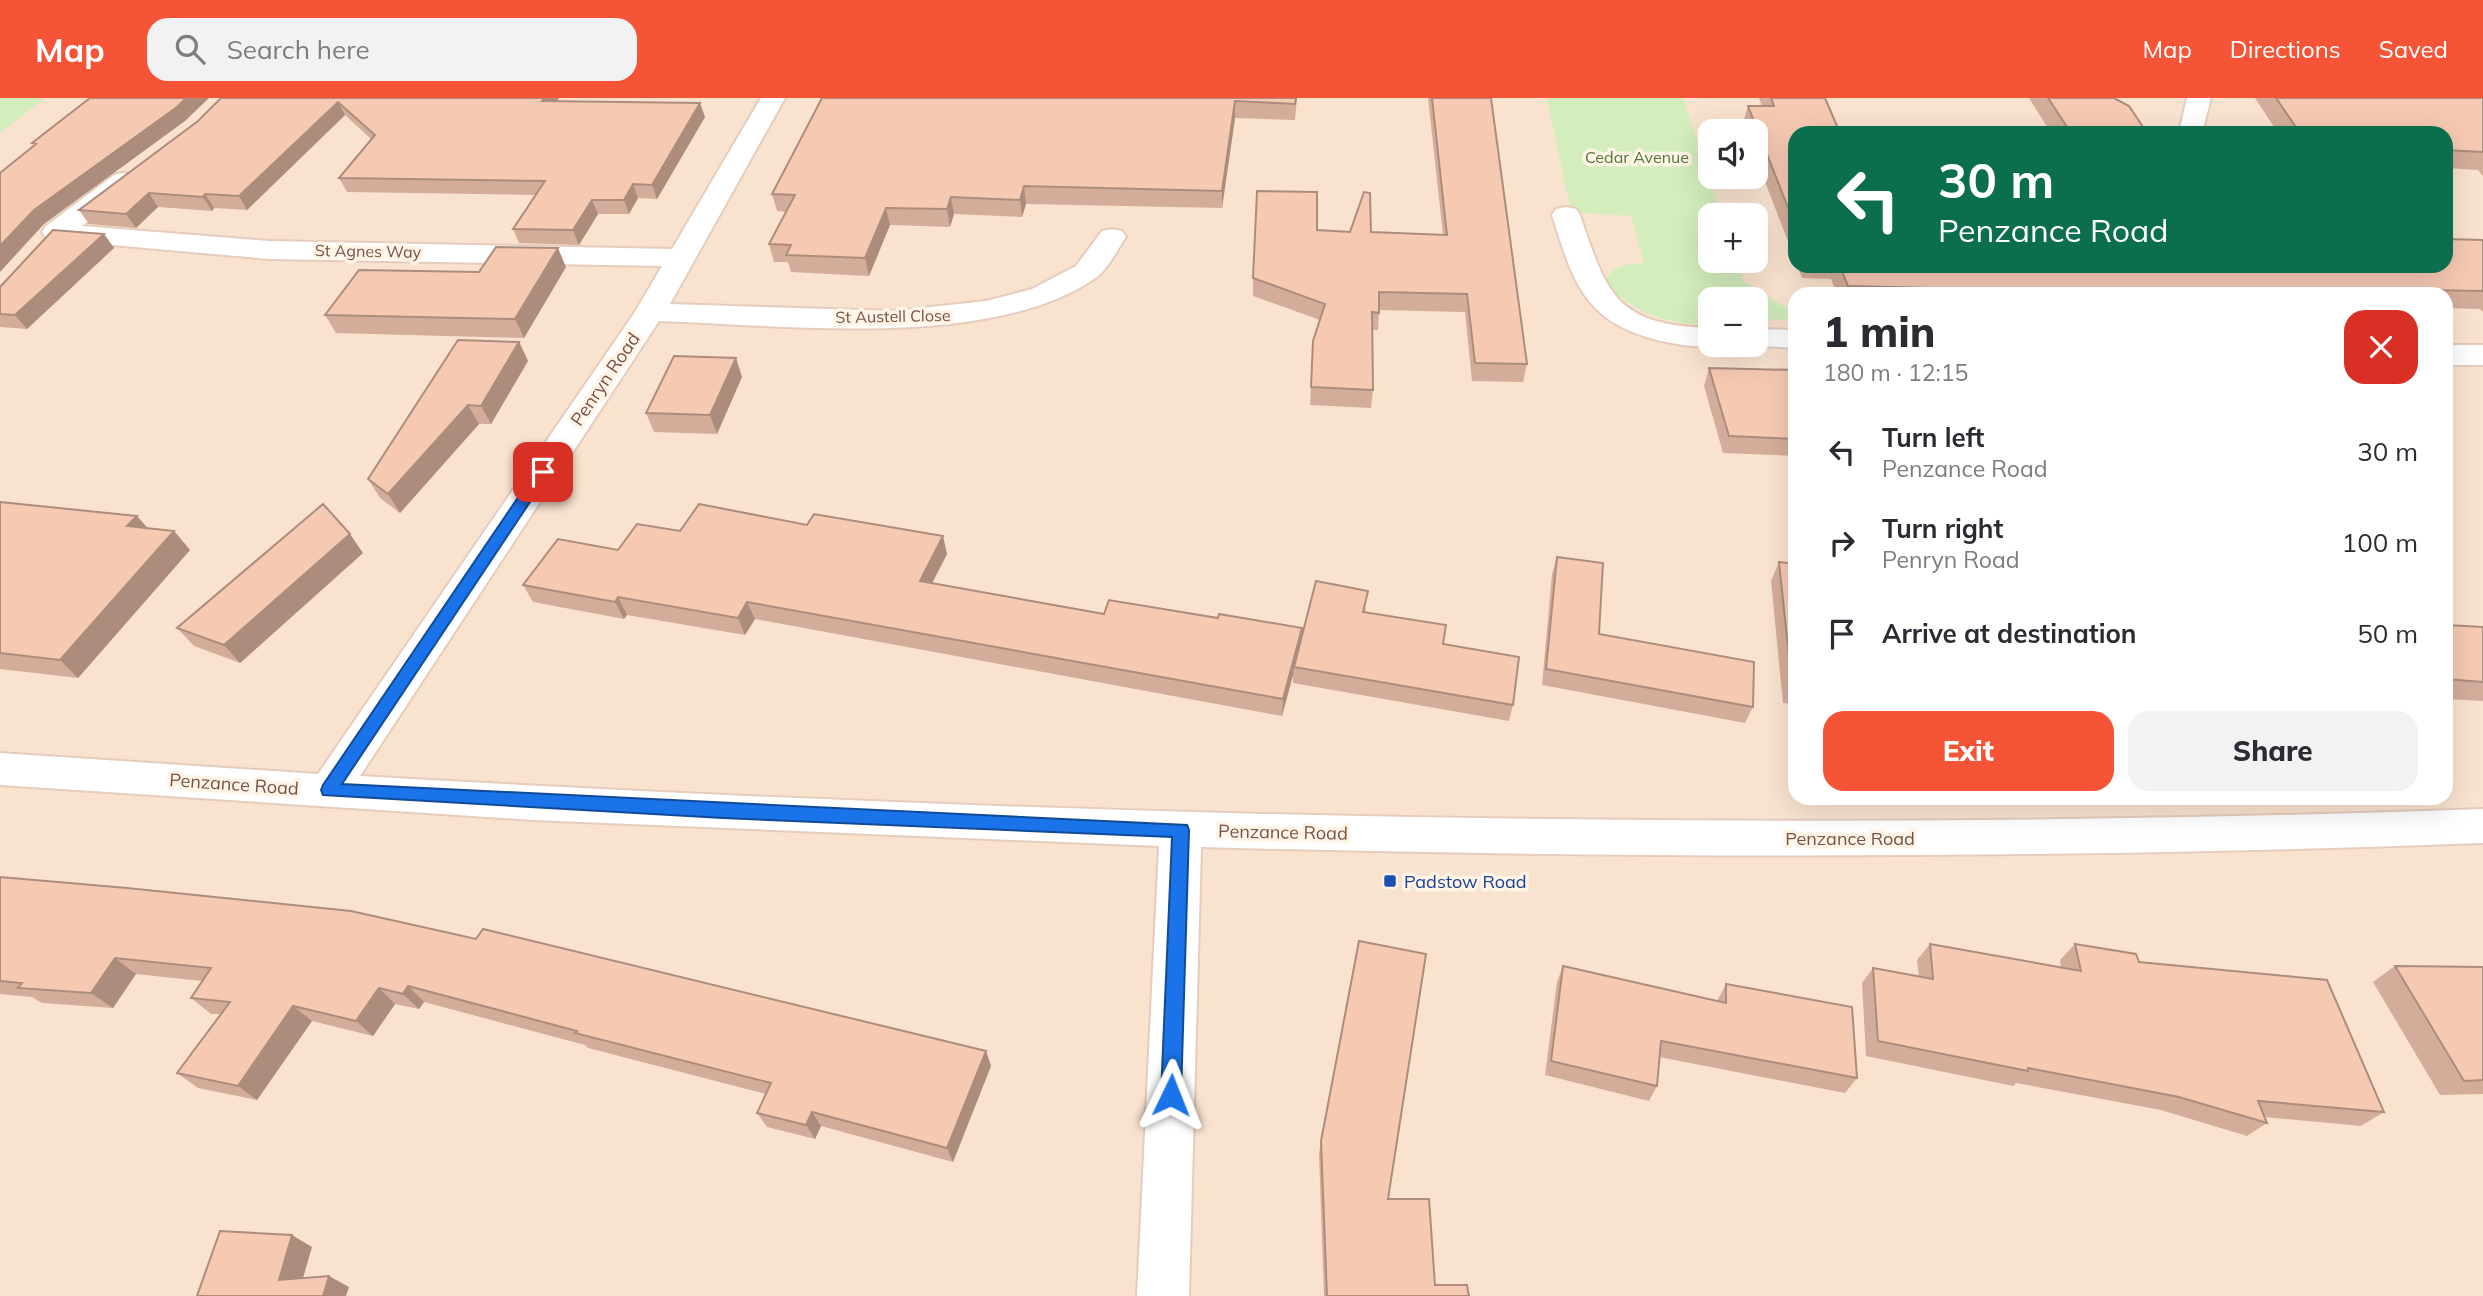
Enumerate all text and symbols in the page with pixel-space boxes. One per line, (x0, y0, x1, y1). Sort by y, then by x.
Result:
search box (147, 18, 637, 81)
text: Map (35, 29, 105, 70)
icon: search (171, 30, 209, 68)
text: Search here (227, 33, 370, 66)
text: Map (2142, 34, 2192, 64)
text: Directions (2230, 34, 2341, 64)
text: Saved (2379, 34, 2448, 64)
map controls (1698, 119, 1768, 357)
button: sound (1698, 119, 1768, 189)
park label: Cedar Avenue (1585, 147, 1689, 167)
text: 30 m (1938, 149, 2054, 210)
icon: left (1823, 154, 1914, 245)
button: + (1698, 203, 1768, 273)
text: Penzance Road (1938, 210, 2168, 250)
street label: St Agnes Way (315, 240, 422, 262)
button: − (1698, 287, 1768, 357)
street label: St Austell Close (835, 305, 951, 327)
text: 1 min (1823, 305, 1936, 358)
button: close (2344, 310, 2418, 384)
street label: Penryn Road (565, 328, 645, 430)
text: 180 m · 12:15 (1823, 358, 1968, 387)
text: Turn left (1882, 421, 1984, 454)
icon: left (1823, 433, 1861, 471)
text: 30 m (2357, 435, 2418, 468)
pin (513, 442, 573, 502)
icon: arrive (524, 453, 562, 491)
text: Penzance Road (1882, 454, 2048, 483)
text: Turn right (1882, 512, 2003, 545)
icon: right (1823, 524, 1861, 562)
text: 100 m (2342, 526, 2418, 559)
text: Penryn Road (1882, 545, 2020, 574)
icon: arrive (1823, 615, 1861, 653)
text: Arrive at destination (1882, 617, 2137, 650)
text: 50 m (2357, 617, 2418, 650)
button: Exit (1823, 711, 2114, 791)
button: Share (2128, 711, 2418, 791)
street label: Penzance Road (169, 768, 299, 800)
street label: Penzance Road (1218, 819, 1348, 845)
street label: Penzance Road (1785, 827, 1915, 850)
place label: Padstow Road (1404, 870, 1527, 893)
marker: Padstow Road (1382, 873, 1398, 889)
position arrow (1134, 1058, 1208, 1132)

